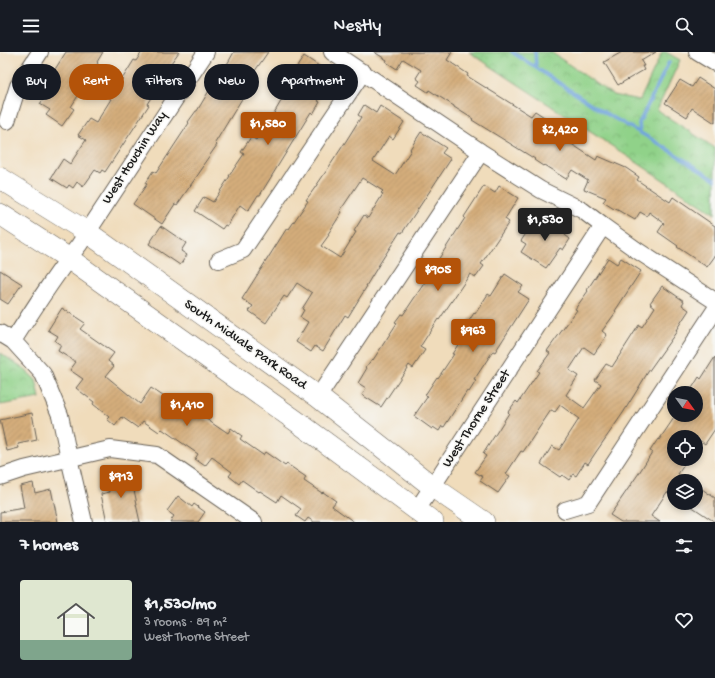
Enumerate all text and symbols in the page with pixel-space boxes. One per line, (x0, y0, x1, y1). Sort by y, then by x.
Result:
icon: menu (20, 15, 42, 37)
icon: search (673, 15, 695, 37)
text: Nestly (334, 16, 381, 37)
chip: Buy (12, 64, 61, 100)
chip: Rent (69, 64, 124, 100)
chip: Filters (132, 64, 196, 100)
chip: New (204, 64, 259, 100)
chip: Apartment (267, 64, 358, 100)
street label: West Houchin Way (99, 108, 171, 207)
pin: $1,580 (235, 112, 301, 146)
text: $1,580 (250, 117, 286, 132)
pin: $2,420 (527, 118, 593, 152)
text: $2,420 (542, 123, 578, 138)
pin: $1,530 (512, 208, 578, 242)
text: $1,530 (527, 213, 563, 228)
pin: $905 (414, 258, 462, 292)
text: $905 (425, 263, 451, 278)
street label: South Midvale Park Road (180, 296, 311, 395)
pin: $963 (449, 319, 497, 353)
text: $963 (460, 324, 486, 339)
street label: West Thorne Street (439, 366, 516, 471)
north arrow (667, 386, 703, 422)
map controls (667, 386, 703, 510)
pin: $1,410 (154, 393, 220, 427)
text: $1,410 (170, 398, 204, 413)
button: locate (667, 430, 703, 466)
pin: $913 (97, 465, 145, 499)
text: $913 (109, 470, 133, 485)
button: layers (667, 474, 703, 510)
icon: filters (673, 535, 695, 557)
text: 7 homes (20, 536, 78, 556)
text: $1,530/mo (144, 595, 216, 615)
icon: home (52, 596, 100, 644)
icon: heart (673, 609, 695, 631)
text: 3 rooms · 89 m² (144, 615, 227, 630)
text: West Thorne Street (144, 630, 249, 645)

